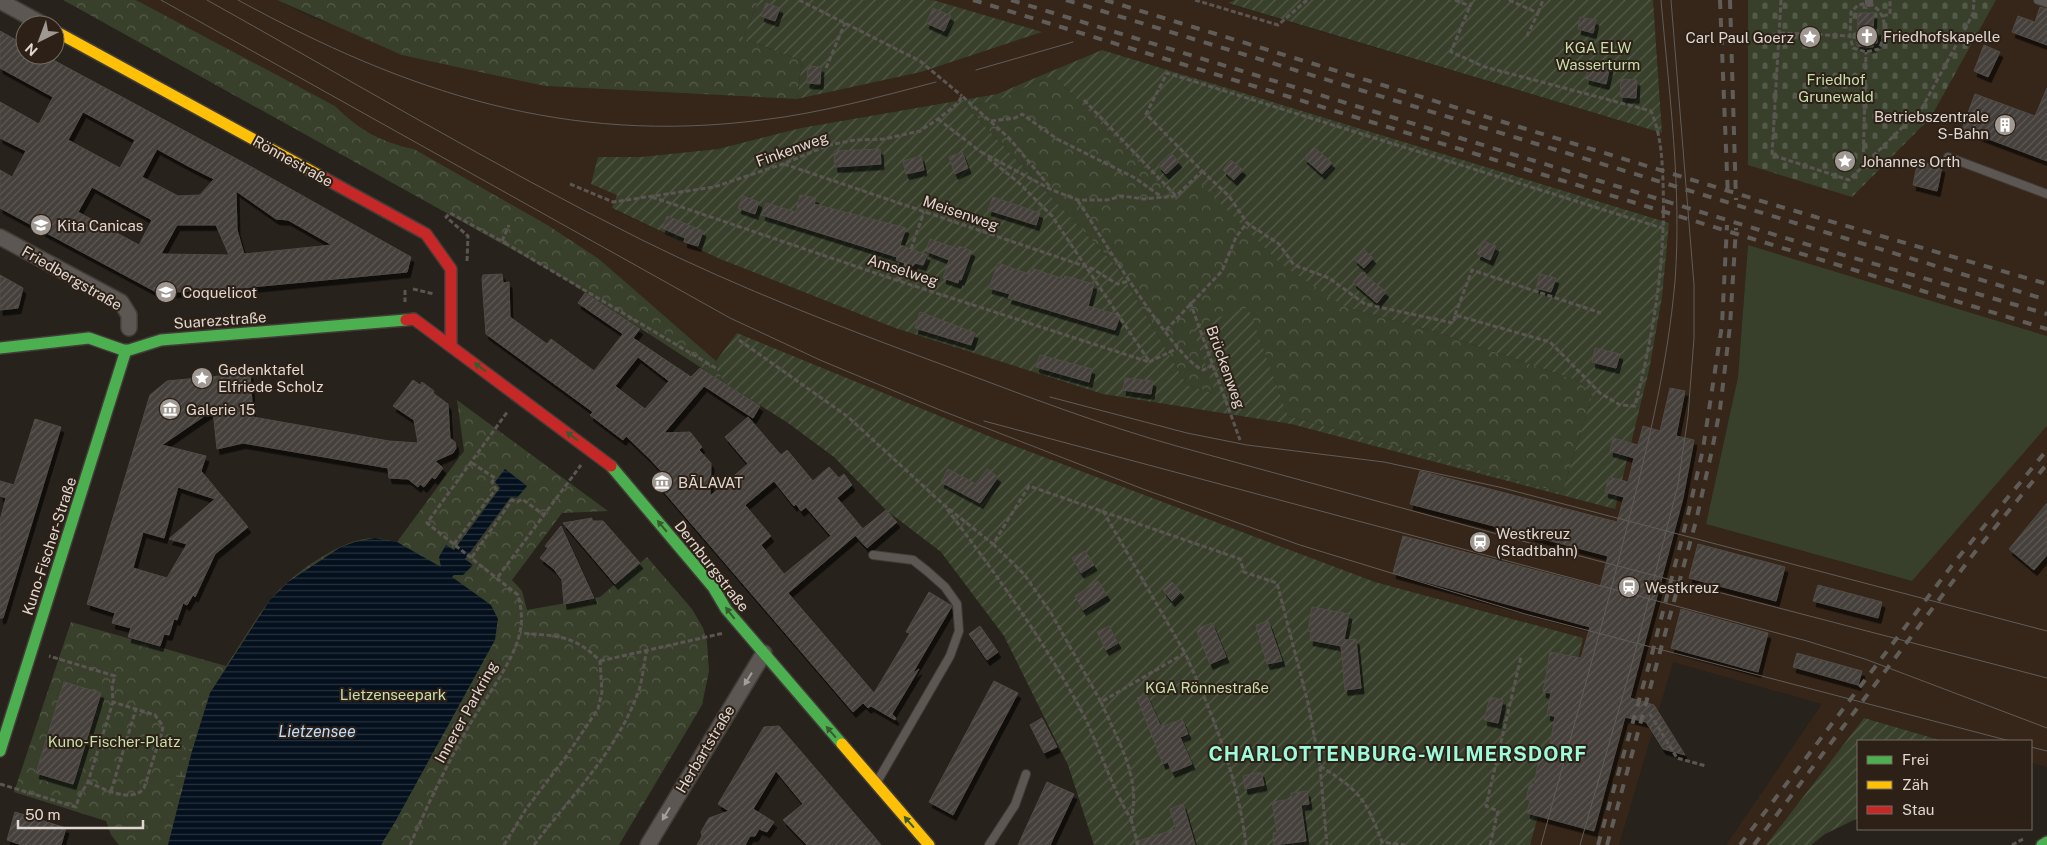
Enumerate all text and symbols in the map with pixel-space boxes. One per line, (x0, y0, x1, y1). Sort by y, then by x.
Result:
north arrow (15, 15, 65, 65)
church icon: Friedhofskapelle (1855, 24, 1879, 48)
place icon: Carl Paul Goerz (1798, 25, 1822, 49)
place label: Friedhofskapelle (1883, 28, 2000, 45)
place label: Carl Paul Goerz (1686, 29, 1794, 46)
park label: KGA ELW Wasserturm (1556, 39, 1640, 73)
text: N (22, 40, 41, 59)
park label: Friedhof Grunewald (1798, 71, 1874, 105)
place label: Betriebszentrale S-Bahn (1874, 108, 1989, 142)
building icon: Betriebszentrale S-Bahn (1993, 113, 2017, 137)
street label: Finkenweg (754, 128, 830, 170)
street label: Rönnestraße (250, 132, 336, 190)
place icon: Johannes Orth (1833, 149, 1857, 173)
place label: Johannes Orth (1861, 153, 1960, 170)
street label: Meisenweg (921, 192, 1001, 234)
school or university icon: Kita Canicas (29, 213, 53, 237)
place label: Kita Canicas (57, 217, 143, 234)
street label: Friedbergstraße (19, 242, 125, 314)
street label: Amselweg (866, 251, 940, 289)
school or university icon: Coquelicot (154, 280, 178, 304)
place label: Coquelicot (182, 284, 257, 301)
street label: Suarezstraße (173, 308, 267, 332)
street label: Brückenweg (1203, 323, 1249, 411)
place label: Gedenktafel Elfriede Scholz (218, 361, 323, 395)
one-way arrow (474, 362, 487, 373)
place icon: Gedenktafel Elfriede Scholz (190, 366, 214, 390)
museum icon: Galerie 15 (158, 397, 182, 421)
place label: Galerie 15 (186, 401, 255, 418)
one-way arrow (565, 431, 579, 441)
museum icon: BĀLAVAT (650, 470, 674, 494)
place label: BĀLAVAT (678, 474, 743, 491)
street label: Kuno-Fischer-Straße (19, 475, 79, 617)
street label: Dernburgstraße (671, 517, 753, 615)
one-way arrow (656, 520, 667, 533)
place label: Westkreuz (Stadtbahn) (1496, 525, 1578, 559)
station icon: Westkreuz (Stadtbahn) (1468, 530, 1492, 554)
station icon: Westkreuz (1617, 575, 1641, 599)
place label: Westkreuz (1645, 579, 1719, 596)
one-way arrow (725, 606, 735, 620)
street label: Innerer Parkring (431, 658, 501, 766)
one-way arrow (743, 672, 753, 685)
park label: KGA Rönnestraße (1145, 679, 1269, 696)
park label: Lietzenseepark (340, 686, 446, 703)
street label: Herbartstraße (672, 702, 738, 796)
water label: Lietzensee (278, 722, 356, 741)
one-way arrow (825, 726, 837, 738)
park label: Kuno-Fischer-Platz (48, 733, 180, 750)
legend (1857, 740, 2032, 830)
district label: CHARLOTTENBURG-WILMERSDORF (1208, 742, 1588, 766)
text: Frei (1902, 751, 1929, 768)
text: Zäh (1902, 776, 1929, 793)
scale bar (18, 798, 142, 830)
text: Stau (1902, 801, 1935, 818)
text: 50 m (25, 806, 60, 823)
one-way arrow (662, 808, 671, 821)
one-way arrow (903, 817, 915, 829)

